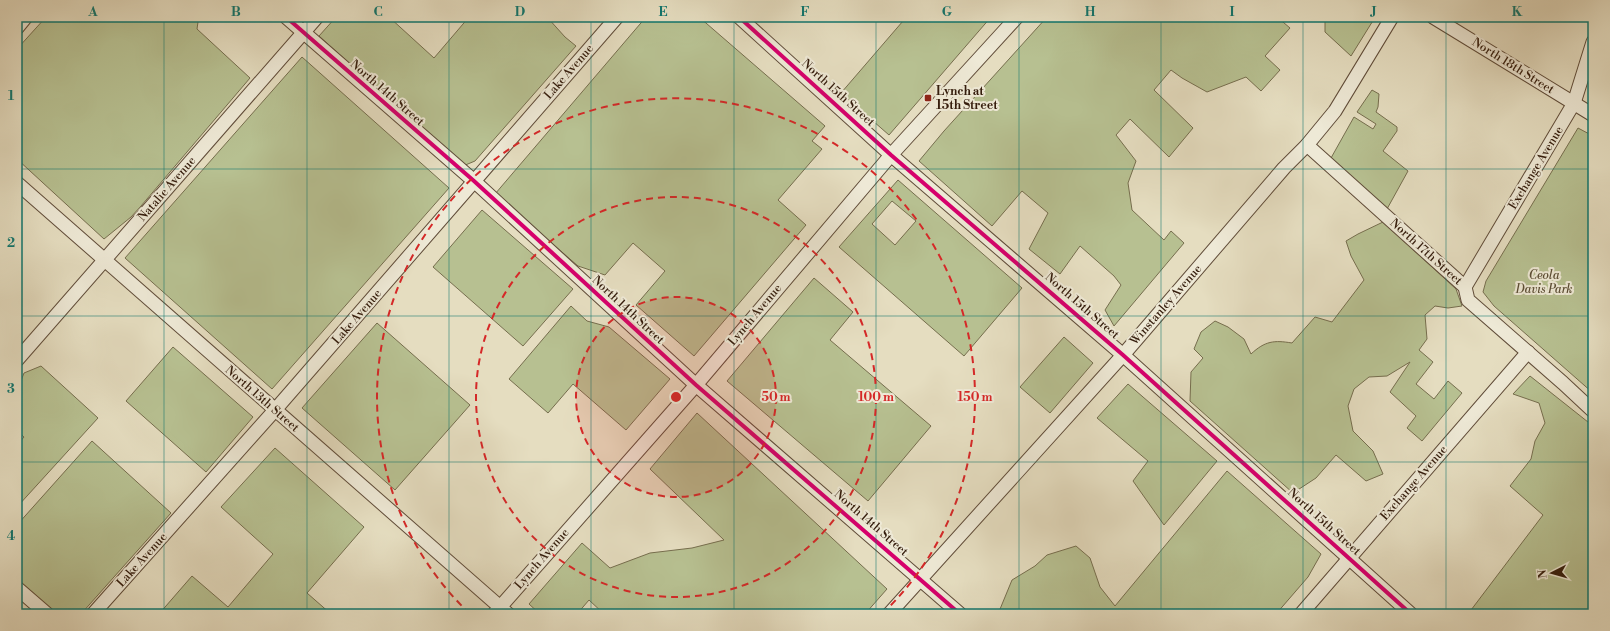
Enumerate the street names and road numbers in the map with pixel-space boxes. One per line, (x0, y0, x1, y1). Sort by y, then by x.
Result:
street label: North 18th Street (1469, 35, 1557, 98)
street label: Lake Avenue (541, 41, 597, 103)
street label: North 15th Street (798, 56, 878, 130)
street label: North 14th Street (347, 57, 428, 130)
street label: Exchange Avenue (1505, 124, 1567, 212)
street label: Natalie Avenue (135, 154, 199, 224)
street label: North 17th Street (1387, 216, 1466, 289)
street label: Winstanley Avenue (1126, 262, 1205, 349)
street label: North 15th Street (1042, 270, 1123, 343)
street label: North 14th Street (589, 273, 668, 348)
street label: Lynch Avenue (725, 281, 785, 349)
street label: Lake Avenue (329, 286, 385, 348)
street label: North 13th Street (222, 363, 303, 436)
street label: Exchange Avenue (1377, 442, 1451, 524)
street label: North 15th Street (1284, 485, 1364, 559)
street label: North 14th Street (831, 487, 912, 560)
street label: Lynch Avenue (511, 525, 573, 593)
street label: Lake Avenue (114, 530, 170, 590)

